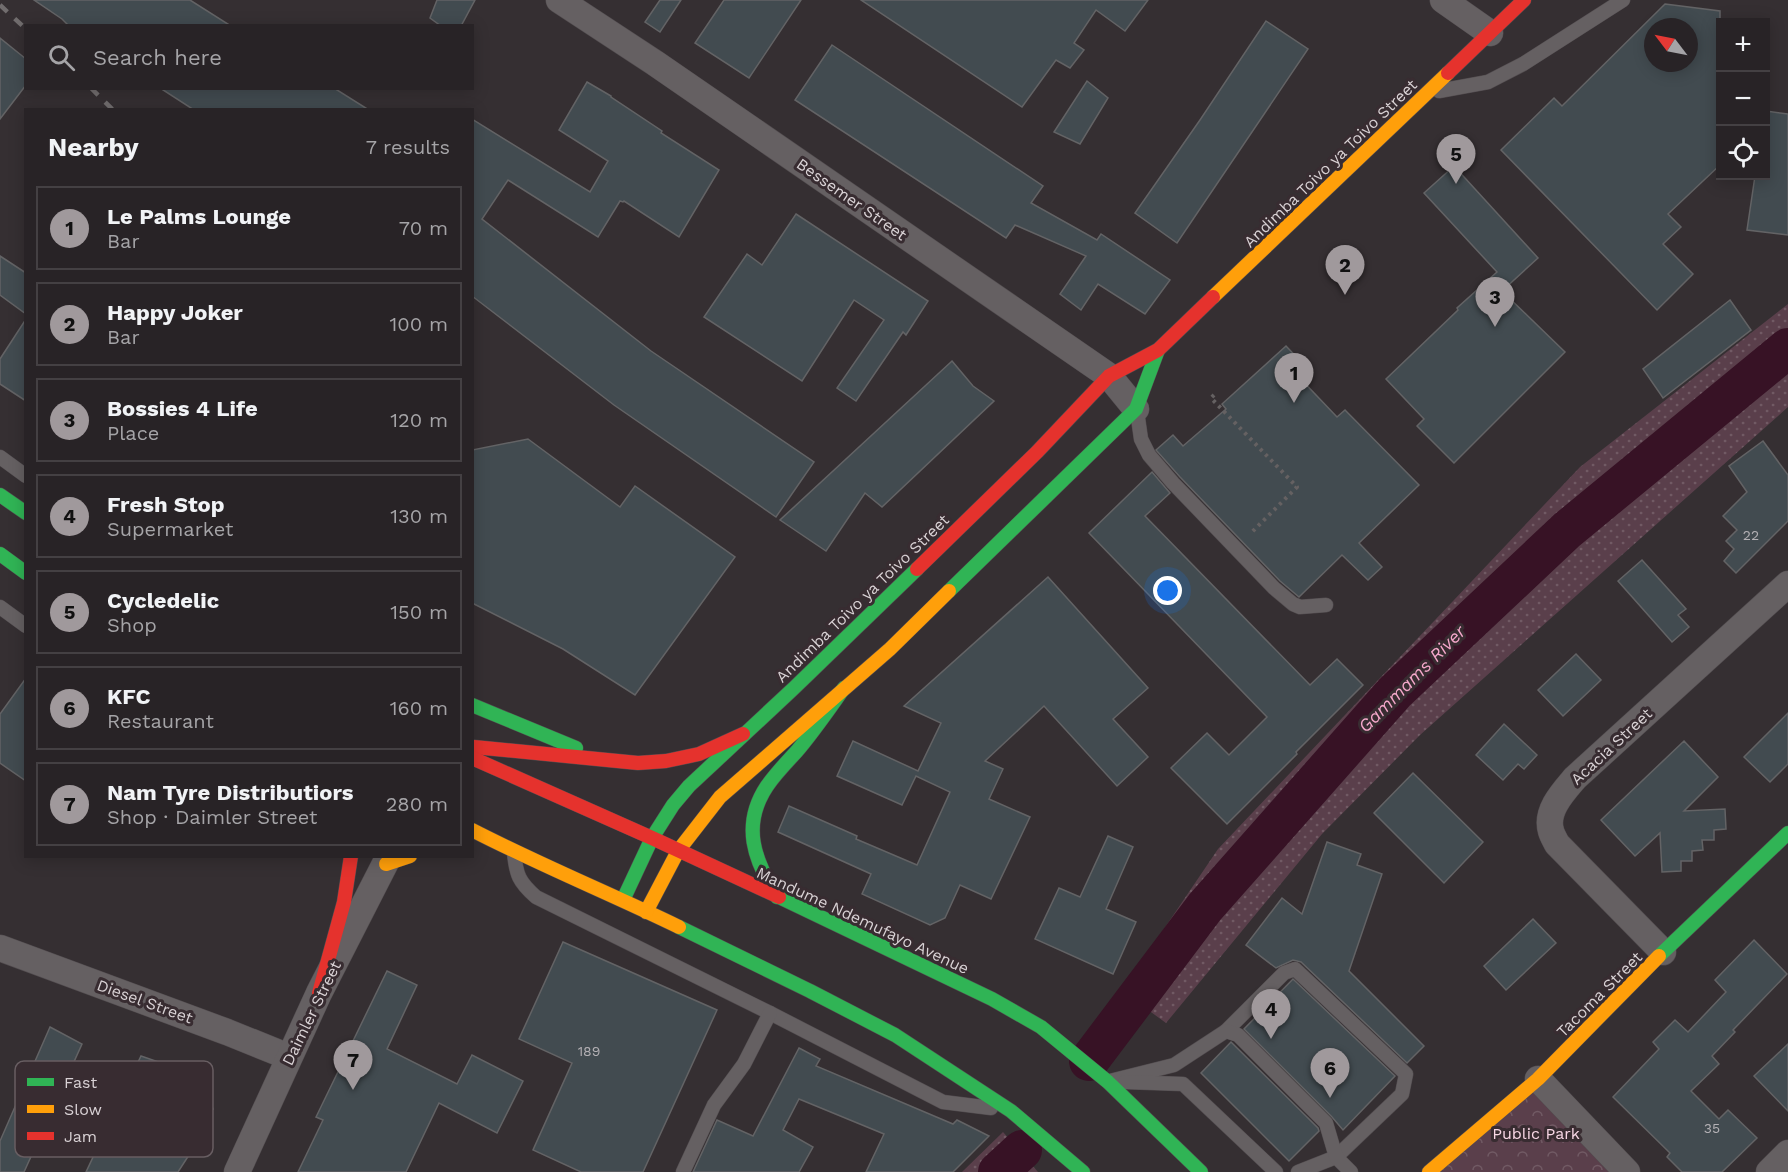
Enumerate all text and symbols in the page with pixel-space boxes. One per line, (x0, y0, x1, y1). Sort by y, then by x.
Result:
north arrow (1644, 18, 1698, 72)
map controls (1716, 18, 1770, 180)
button: + (1716, 18, 1770, 72)
search box (24, 24, 474, 90)
icon: search (45, 41, 78, 74)
text: Search here (93, 45, 222, 70)
button: − (1716, 72, 1770, 126)
street label: Andimba Toivo ya Toivo Street (1240, 75, 1421, 251)
button: locate (1716, 126, 1770, 180)
text: Nearby (48, 132, 139, 162)
pin: 5 (1436, 134, 1476, 184)
text: 7 results (366, 135, 450, 159)
street label: Bessemer Street (793, 154, 911, 245)
text: Le Palms Lounge (107, 204, 291, 229)
text: 1 (65, 216, 74, 240)
text: 70 m (399, 216, 448, 240)
text: Bar (107, 229, 140, 253)
pin: 2 (1326, 246, 1364, 295)
pin: 3 (1476, 278, 1514, 327)
text: Happy Joker (107, 300, 243, 325)
text: 2 (64, 312, 75, 336)
text: 100 m (389, 312, 448, 336)
text: Bar (107, 325, 140, 349)
pin: 1 (1274, 354, 1314, 403)
text: Bossies 4 Life (107, 396, 258, 421)
text: 3 (64, 408, 75, 432)
text: 120 m (390, 408, 448, 432)
text: Place (107, 421, 159, 445)
text: Fresh Stop (107, 492, 225, 517)
text: 4 (63, 504, 76, 528)
text: 130 m (390, 504, 448, 528)
street label: Andimba Toivo ya Toivo Street (772, 510, 953, 686)
text: Supermarket (107, 517, 233, 541)
house number: 22 (1743, 527, 1759, 543)
your location (1153, 576, 1182, 605)
text: Cycledelic (107, 588, 219, 613)
text: 5 (64, 600, 75, 624)
text: 150 m (390, 600, 448, 624)
text: Shop (107, 613, 157, 637)
water label: Gammams River (1354, 620, 1470, 737)
text: KFC (107, 684, 151, 709)
text: 6 (63, 696, 76, 720)
text: 160 m (390, 696, 448, 720)
street label: Acacia Street (1567, 704, 1656, 789)
text: Restaurant (107, 709, 214, 733)
text: Nam Tyre Distributiors (107, 780, 353, 805)
text: 7 (63, 792, 76, 816)
text: 280 m (386, 792, 448, 816)
text: Shop · Daimler Street (107, 805, 317, 829)
street label: Mandume Ndemufayo Avenue (754, 863, 972, 978)
street label: Tacoma Street (1553, 947, 1646, 1041)
street label: Daimler Street (278, 958, 345, 1069)
street label: Diesel Street (94, 975, 196, 1028)
pin: 4 (1252, 990, 1290, 1039)
pin: 7 (334, 1040, 372, 1090)
house number: 189 (578, 1043, 600, 1059)
pin: 6 (1310, 1048, 1350, 1098)
legend (15, 1061, 213, 1157)
text: Fast (64, 1073, 97, 1092)
text: Slow (64, 1100, 102, 1119)
house number: 35 (1704, 1120, 1720, 1136)
park label: Public Park (1492, 1124, 1580, 1143)
text: Jam (64, 1127, 97, 1146)

